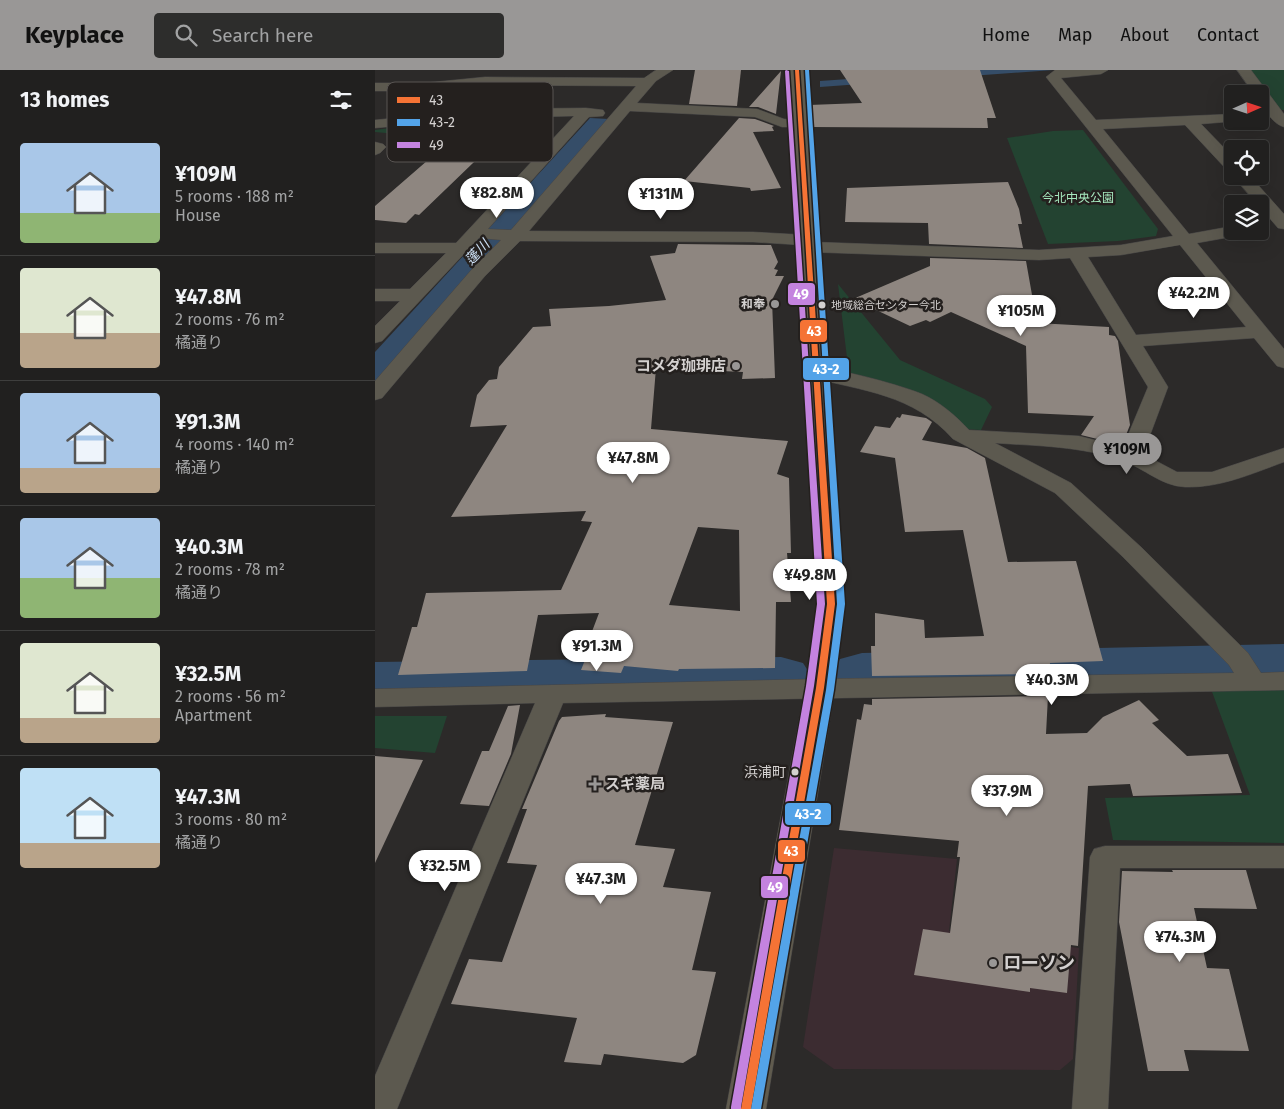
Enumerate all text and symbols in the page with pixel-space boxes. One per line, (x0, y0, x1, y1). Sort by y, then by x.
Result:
search box (154, 13, 504, 58)
text: Keyplace (25, 21, 124, 49)
icon: search (172, 21, 200, 49)
text: Search here (212, 24, 313, 47)
text: Home (982, 24, 1030, 46)
text: Map (1058, 24, 1092, 46)
text: About (1120, 24, 1169, 46)
text: Contact (1197, 24, 1259, 46)
legend (387, 82, 553, 162)
north arrow (1224, 85, 1269, 130)
map controls (1224, 85, 1269, 240)
icon: filters (327, 86, 355, 114)
text: 13 homes (20, 87, 110, 113)
text: 43 (429, 92, 443, 109)
text: 43-2 (429, 114, 455, 131)
text: 49 (429, 137, 444, 154)
button: locate (1224, 140, 1269, 185)
text: ¥109M (175, 161, 236, 187)
icon: home (60, 163, 120, 223)
pin: ¥82.8M (456, 176, 538, 219)
pin: ¥131M (626, 178, 696, 220)
text: ¥82.8M (471, 183, 523, 202)
text: ¥131M (639, 184, 683, 203)
text: 5 rooms · 188 m² (175, 187, 294, 206)
park label: 今北中央公園 (1042, 191, 1114, 205)
button: layers (1224, 195, 1269, 240)
text: House (175, 206, 221, 225)
water label: 蓬川 (462, 235, 494, 268)
pin: ¥42.2M (1153, 276, 1235, 319)
line badge: 49 (787, 282, 816, 306)
text: ¥42.2M (1169, 283, 1219, 302)
text: ¥47.8M (175, 284, 241, 310)
text: 49 (793, 286, 809, 303)
icon: home (60, 288, 120, 348)
pin: ¥105M (986, 294, 1056, 337)
place label: 和奉 (741, 297, 765, 311)
marker: 和奉 (769, 298, 781, 310)
place label: 地域総合センター今北 (831, 299, 941, 312)
marker: 地域総合センター今北 (817, 300, 827, 310)
text: ¥105M (998, 301, 1044, 320)
text: 2 rooms · 76 m² (175, 310, 285, 329)
line badge: 43 (799, 319, 828, 343)
text: 43 (807, 323, 821, 340)
text: 橘通り (175, 333, 223, 352)
place label: コメダ珈琲店 (636, 357, 726, 375)
line badge: 43-2 (802, 357, 850, 381)
marker: コメダ珈琲店 (730, 360, 742, 372)
text: 43-2 (812, 361, 840, 378)
text: ¥91.3M (175, 409, 241, 435)
icon: home (60, 413, 120, 473)
pin: ¥109M (1092, 432, 1162, 475)
text: 4 rooms · 140 m² (175, 435, 294, 454)
text: ¥109M (1104, 439, 1150, 458)
pin: ¥47.8M (592, 442, 674, 484)
text: ¥47.8M (608, 448, 658, 467)
text: 橘通り (175, 458, 223, 477)
text: ¥40.3M (175, 534, 243, 560)
icon: home (60, 538, 120, 598)
pin: ¥49.8M (769, 558, 851, 601)
text: 2 rooms · 78 m² (175, 560, 285, 579)
text: ¥49.8M (784, 565, 836, 584)
text: 橘通り (175, 583, 223, 602)
pin: ¥91.3M (556, 630, 638, 672)
text: ¥91.3M (572, 636, 622, 655)
text: ¥32.5M (175, 661, 241, 687)
icon: home (60, 663, 120, 723)
pin: ¥40.3M (1011, 664, 1093, 706)
text: ¥40.3M (1026, 670, 1078, 689)
text: 2 rooms · 56 m² (175, 687, 286, 706)
text: Apartment (175, 706, 252, 725)
place label: 浜浦町 (744, 764, 786, 781)
marker: 浜浦町 (790, 767, 800, 777)
pin: ¥37.9M (966, 774, 1048, 817)
place label: スギ薬局 (605, 775, 665, 793)
marker: スギ薬局 (589, 778, 601, 790)
text: ¥37.9M (982, 781, 1032, 800)
text: ¥47.3M (175, 784, 240, 810)
icon: home (60, 788, 120, 848)
line badge: 43-2 (784, 802, 832, 826)
text: 43-2 (794, 806, 822, 823)
text: 3 rooms · 80 m² (175, 810, 287, 829)
text: 橘通り (175, 833, 223, 852)
line badge: 43 (777, 839, 806, 863)
text: 43 (784, 843, 798, 860)
pin: ¥32.5M (404, 850, 486, 892)
text: ¥32.5M (420, 856, 470, 875)
pin: ¥47.3M (560, 862, 642, 905)
text: ¥47.3M (576, 869, 626, 888)
line badge: 49 (760, 875, 789, 899)
text: 49 (767, 879, 783, 896)
pin: ¥74.3M (1139, 920, 1221, 963)
text: ¥74.3M (1155, 927, 1205, 946)
place label: ローソン (1003, 952, 1075, 974)
marker: ローソン (987, 957, 999, 969)

